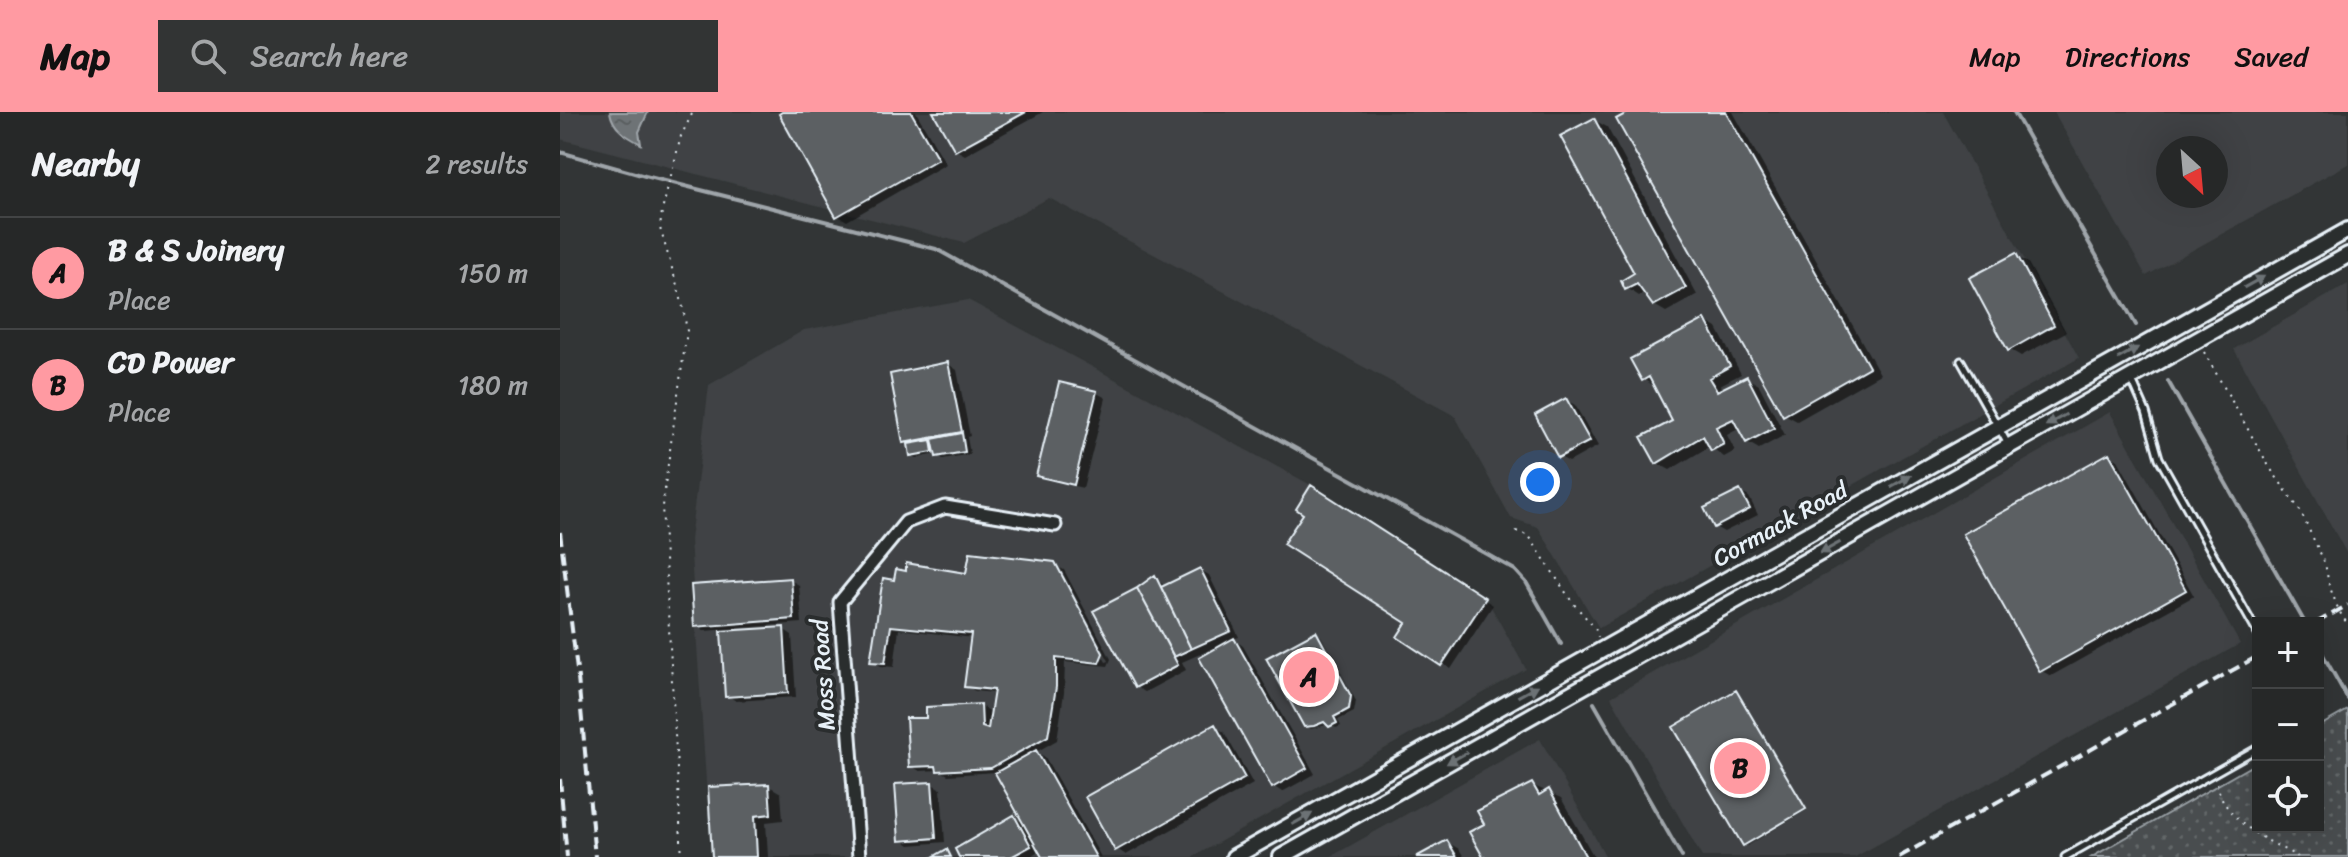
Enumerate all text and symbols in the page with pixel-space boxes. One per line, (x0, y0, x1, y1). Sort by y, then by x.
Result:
search box (158, 20, 718, 92)
text: Map (40, 23, 110, 90)
text: Search here (250, 29, 408, 83)
text: Map (1969, 32, 2021, 81)
text: Directions (2065, 32, 2190, 81)
text: Saved (2234, 32, 2308, 81)
icon: search (186, 34, 230, 78)
text: Nearby (32, 134, 140, 194)
north arrow (2156, 136, 2228, 208)
text: 2 results (426, 141, 528, 187)
text: B & S Joinery (108, 223, 284, 277)
text: A (49, 250, 67, 296)
text: 150 m (458, 250, 528, 296)
one-way arrow (2243, 275, 2266, 289)
text: Place (108, 277, 171, 323)
text: CD Power (108, 335, 233, 389)
one-way arrow (2117, 346, 2139, 360)
text: B (50, 362, 66, 408)
text: 180 m (458, 362, 528, 408)
text: Place (108, 389, 171, 435)
one-way arrow (2045, 413, 2067, 427)
your location (1520, 462, 1560, 502)
street label: Cormack Road (1704, 469, 1857, 579)
one-way arrow (1890, 474, 1912, 488)
one-way arrow (1819, 540, 1841, 554)
street label: Moss Road (798, 617, 848, 732)
map controls (2252, 617, 2324, 833)
button: + (2252, 617, 2324, 689)
pin: A (1283, 647, 1335, 707)
one-way arrow (1517, 684, 1540, 698)
button: − (2252, 689, 2324, 761)
pin: B (1714, 738, 1766, 798)
one-way arrow (1446, 751, 1468, 765)
button: locate (2252, 761, 2324, 833)
one-way arrow (1291, 812, 1313, 826)

